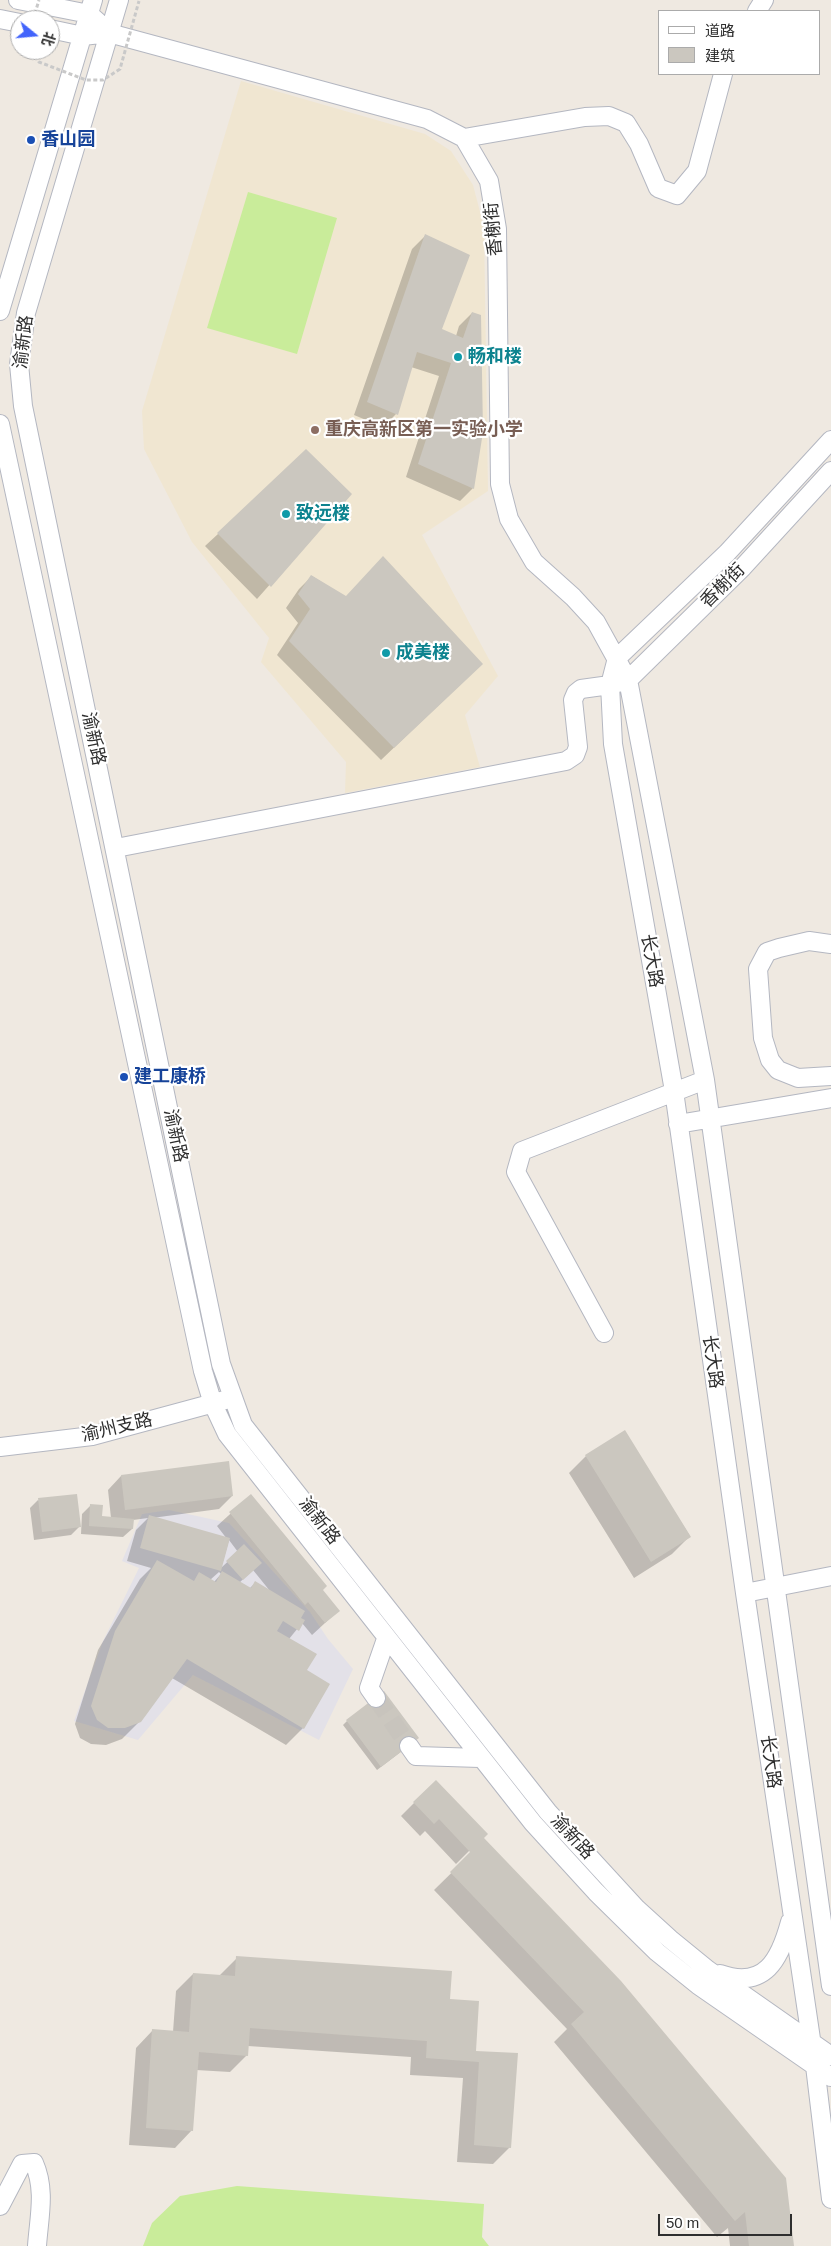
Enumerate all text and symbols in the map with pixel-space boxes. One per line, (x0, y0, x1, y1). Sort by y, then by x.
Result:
north arrow (10, 10, 60, 60)
legend (658, 10, 821, 75)
text: 道路 (705, 22, 735, 39)
text: 北 (39, 30, 58, 48)
text: 建筑 (705, 47, 735, 64)
place label: 香山园 (41, 129, 95, 151)
marker: 香山园 (25, 134, 37, 146)
street label: 香榭街 (481, 201, 507, 257)
street label: 渝新路 (10, 314, 38, 370)
place label: 畅和楼 (468, 346, 522, 368)
marker: 畅和楼 (452, 351, 464, 363)
place label: 重庆高新区第一实验小学 (325, 419, 523, 441)
marker: 重庆高新区第一实验小学 (309, 424, 321, 436)
place label: 致远楼 (296, 503, 350, 525)
marker: 致远楼 (280, 508, 292, 520)
street label: 香榭街 (696, 559, 750, 613)
place label: 成美楼 (396, 642, 450, 664)
marker: 成美楼 (380, 647, 392, 659)
street label: 渝新路 (77, 710, 109, 768)
street label: 长大路 (636, 933, 666, 989)
place label: 建工康桥 (134, 1066, 206, 1088)
marker: 建工康桥 (118, 1071, 130, 1083)
street label: 渝新路 (159, 1107, 191, 1165)
street label: 长大路 (698, 1334, 726, 1390)
street label: 渝州支路 (79, 1409, 155, 1447)
street label: 渝新路 (294, 1493, 344, 1549)
street label: 长大路 (756, 1734, 784, 1790)
street label: 渝新路 (546, 1810, 598, 1864)
scale bar (661, 2204, 795, 2236)
text: 50 m (666, 2214, 699, 2231)

